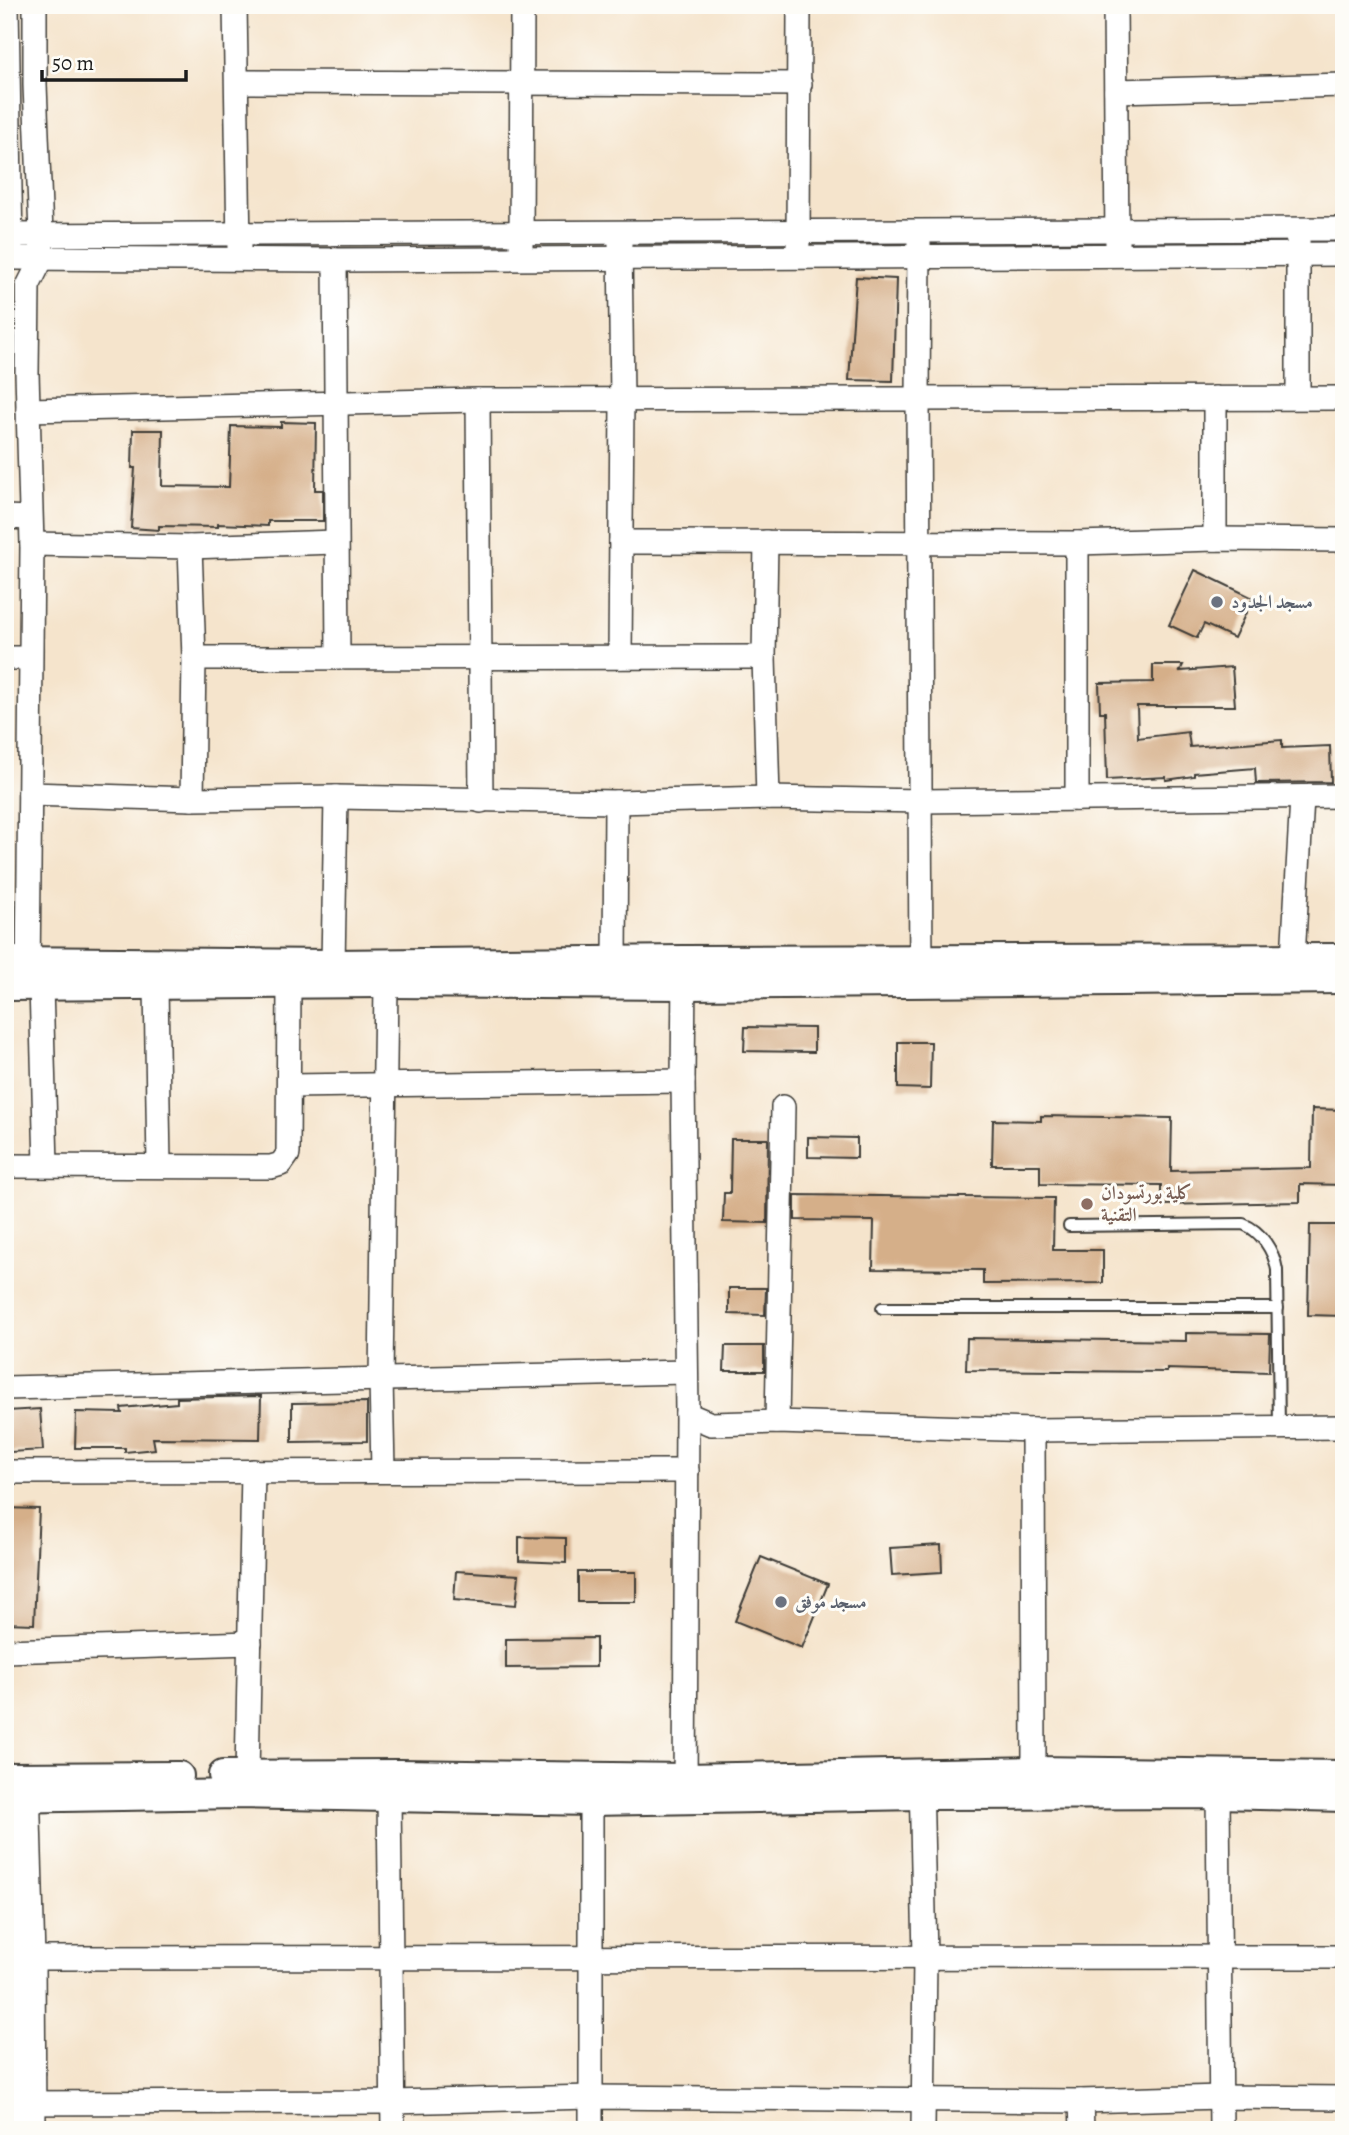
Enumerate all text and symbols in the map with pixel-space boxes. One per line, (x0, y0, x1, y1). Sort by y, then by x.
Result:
scale bar (42, 38, 186, 82)
text: 50 m (52, 49, 94, 77)
place label: مسجد الجدود (1231, 589, 1313, 615)
marker: مسجد الجدود (1209, 594, 1225, 610)
place label: كلية بورتسودان التقنية (1101, 1180, 1192, 1228)
marker: كلية بورتسودان التقنية (1079, 1196, 1095, 1212)
place label: مسجد موفق (795, 1589, 867, 1615)
marker: مسجد موفق (773, 1594, 789, 1610)

